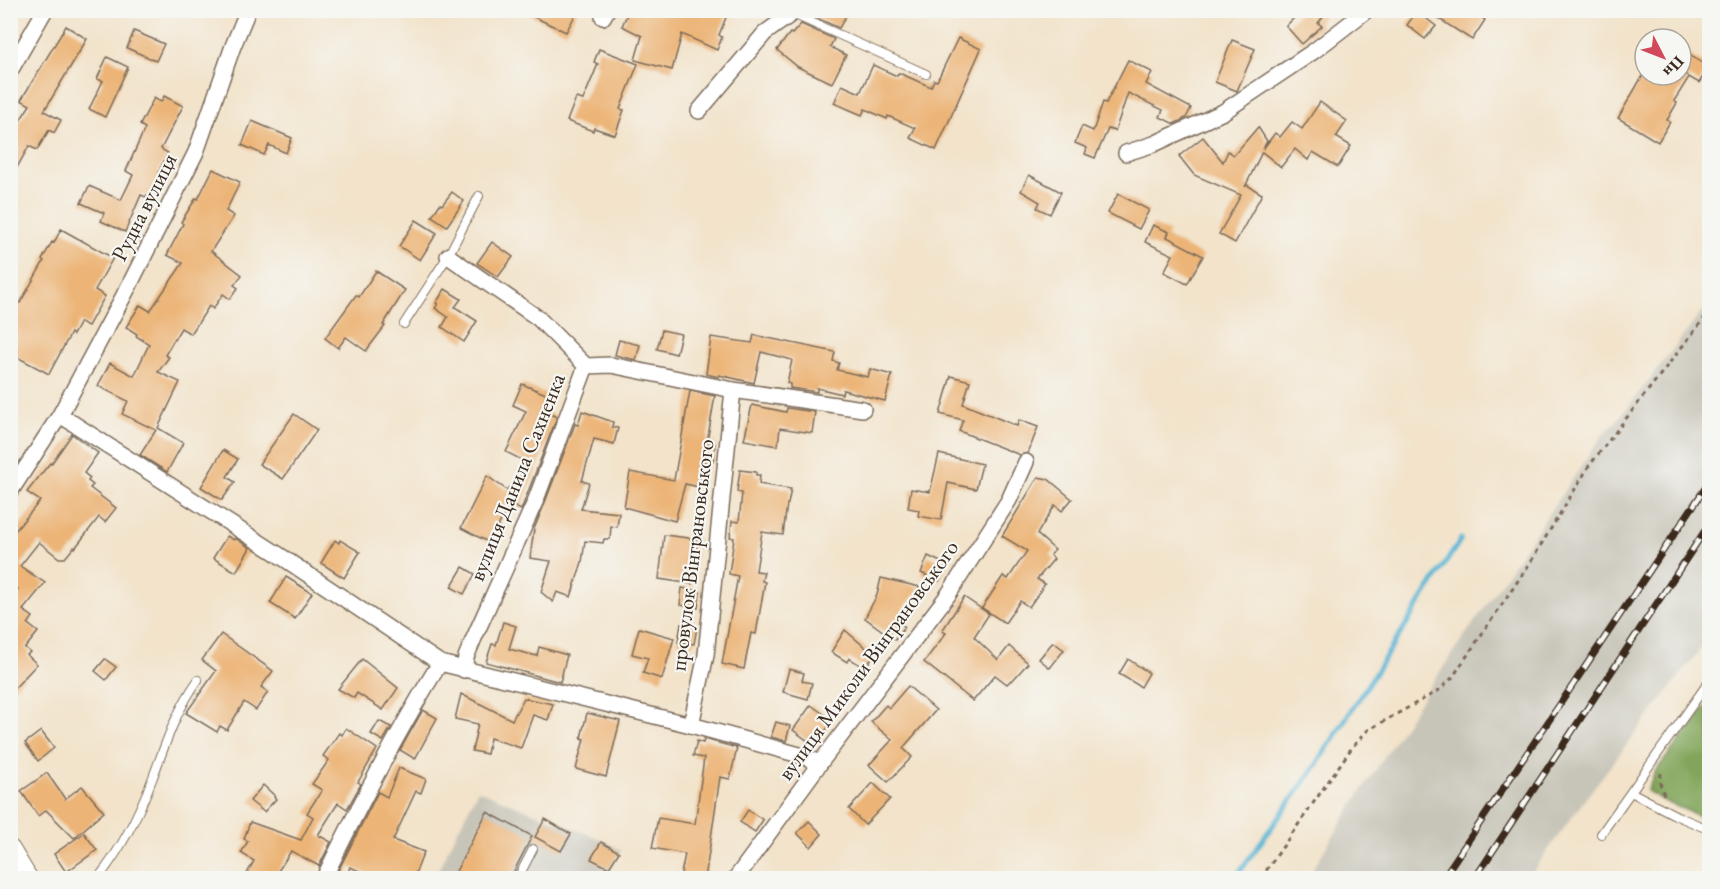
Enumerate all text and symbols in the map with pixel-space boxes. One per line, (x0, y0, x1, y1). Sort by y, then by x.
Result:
north arrow (1633, 27, 1693, 87)
text: Пн (1659, 52, 1689, 82)
street label: Рудна вулиця (104, 148, 184, 266)
street label: вулиця Данила Сахненка (462, 369, 572, 585)
street label: провулок Вінграновського (663, 437, 721, 673)
street label: вулиця Миколи Вінграновського (771, 534, 965, 786)

